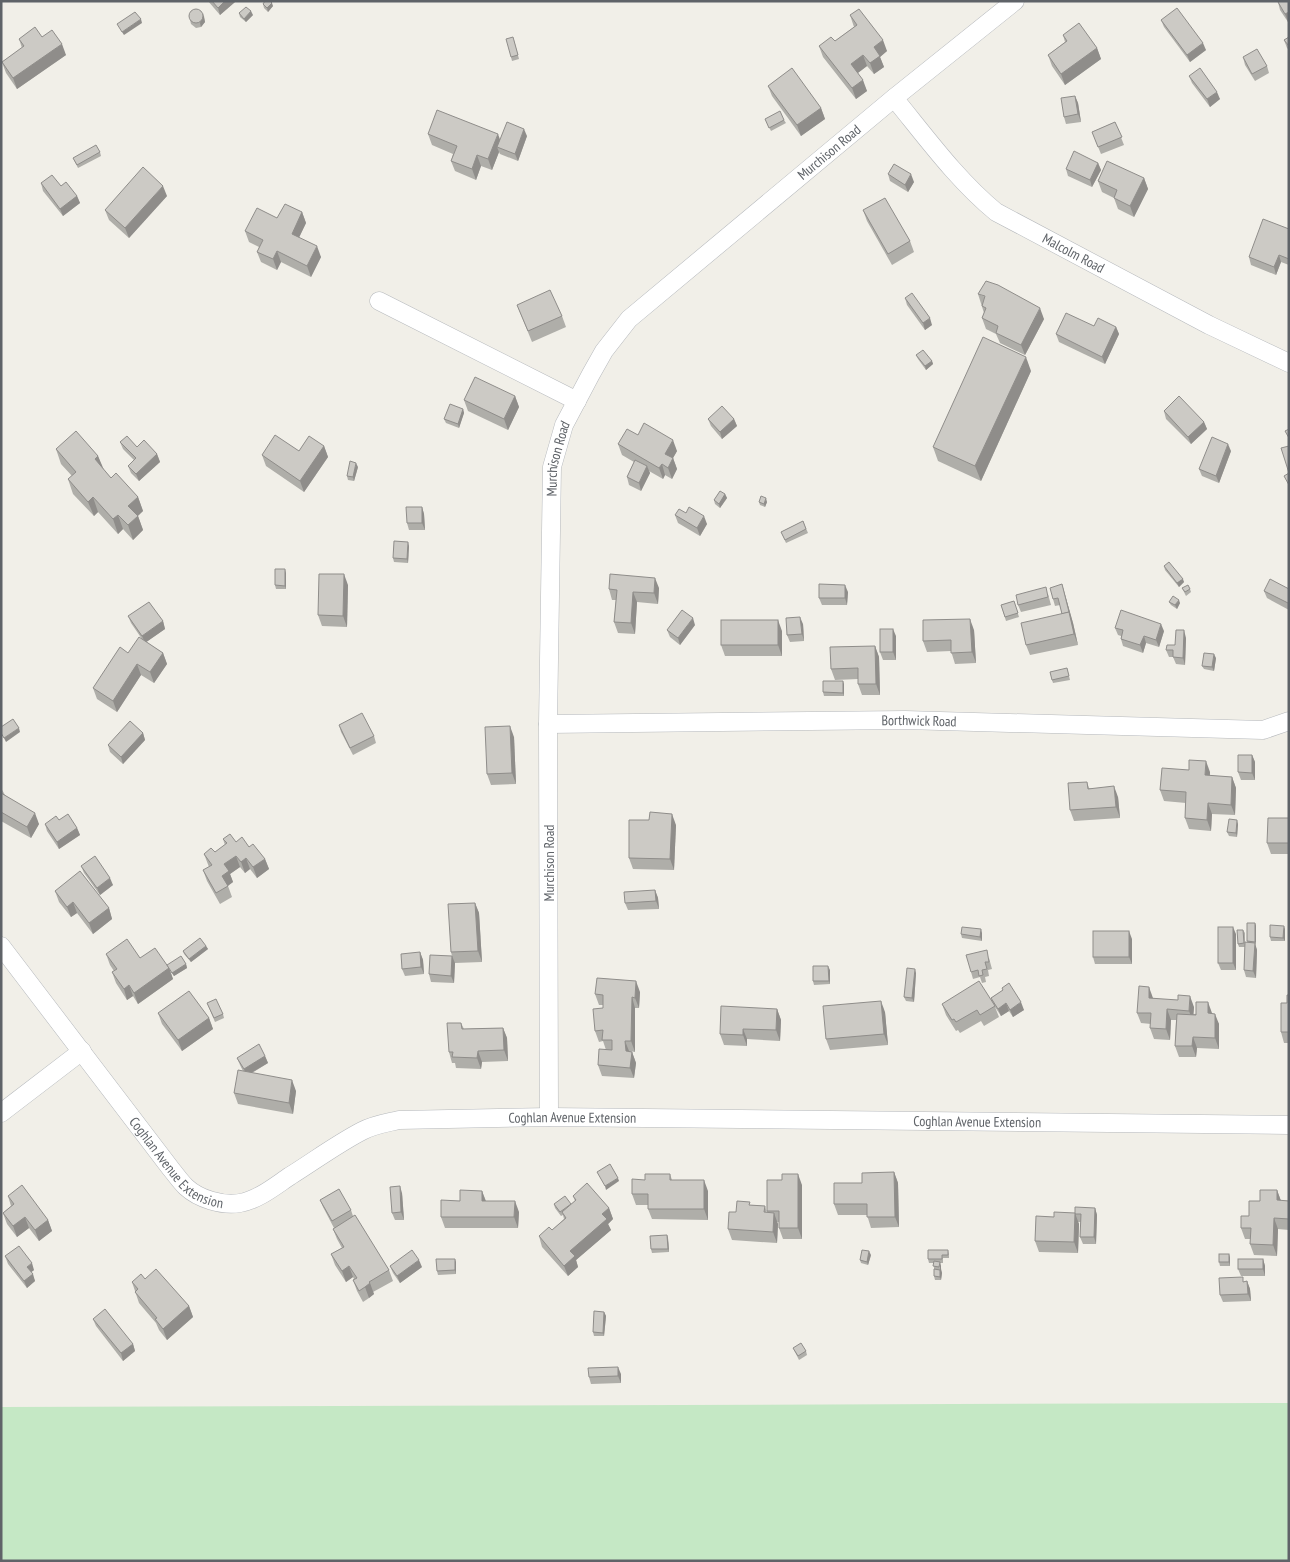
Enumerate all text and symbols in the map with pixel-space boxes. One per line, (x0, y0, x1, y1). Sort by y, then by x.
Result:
street label: Murchison Road (794, 121, 864, 184)
street label: Malcolm Road (1039, 229, 1108, 277)
street label: Murchison Road (543, 417, 574, 497)
street label: Borthwick Road (881, 711, 957, 730)
street label: Murchison Road (540, 825, 558, 901)
street label: Coghlan Avenue Extension (508, 1108, 636, 1127)
street label: Coghlan Avenue Extension (913, 1112, 1041, 1131)
street label: Coghlan Avenue Extension (125, 1113, 225, 1212)

